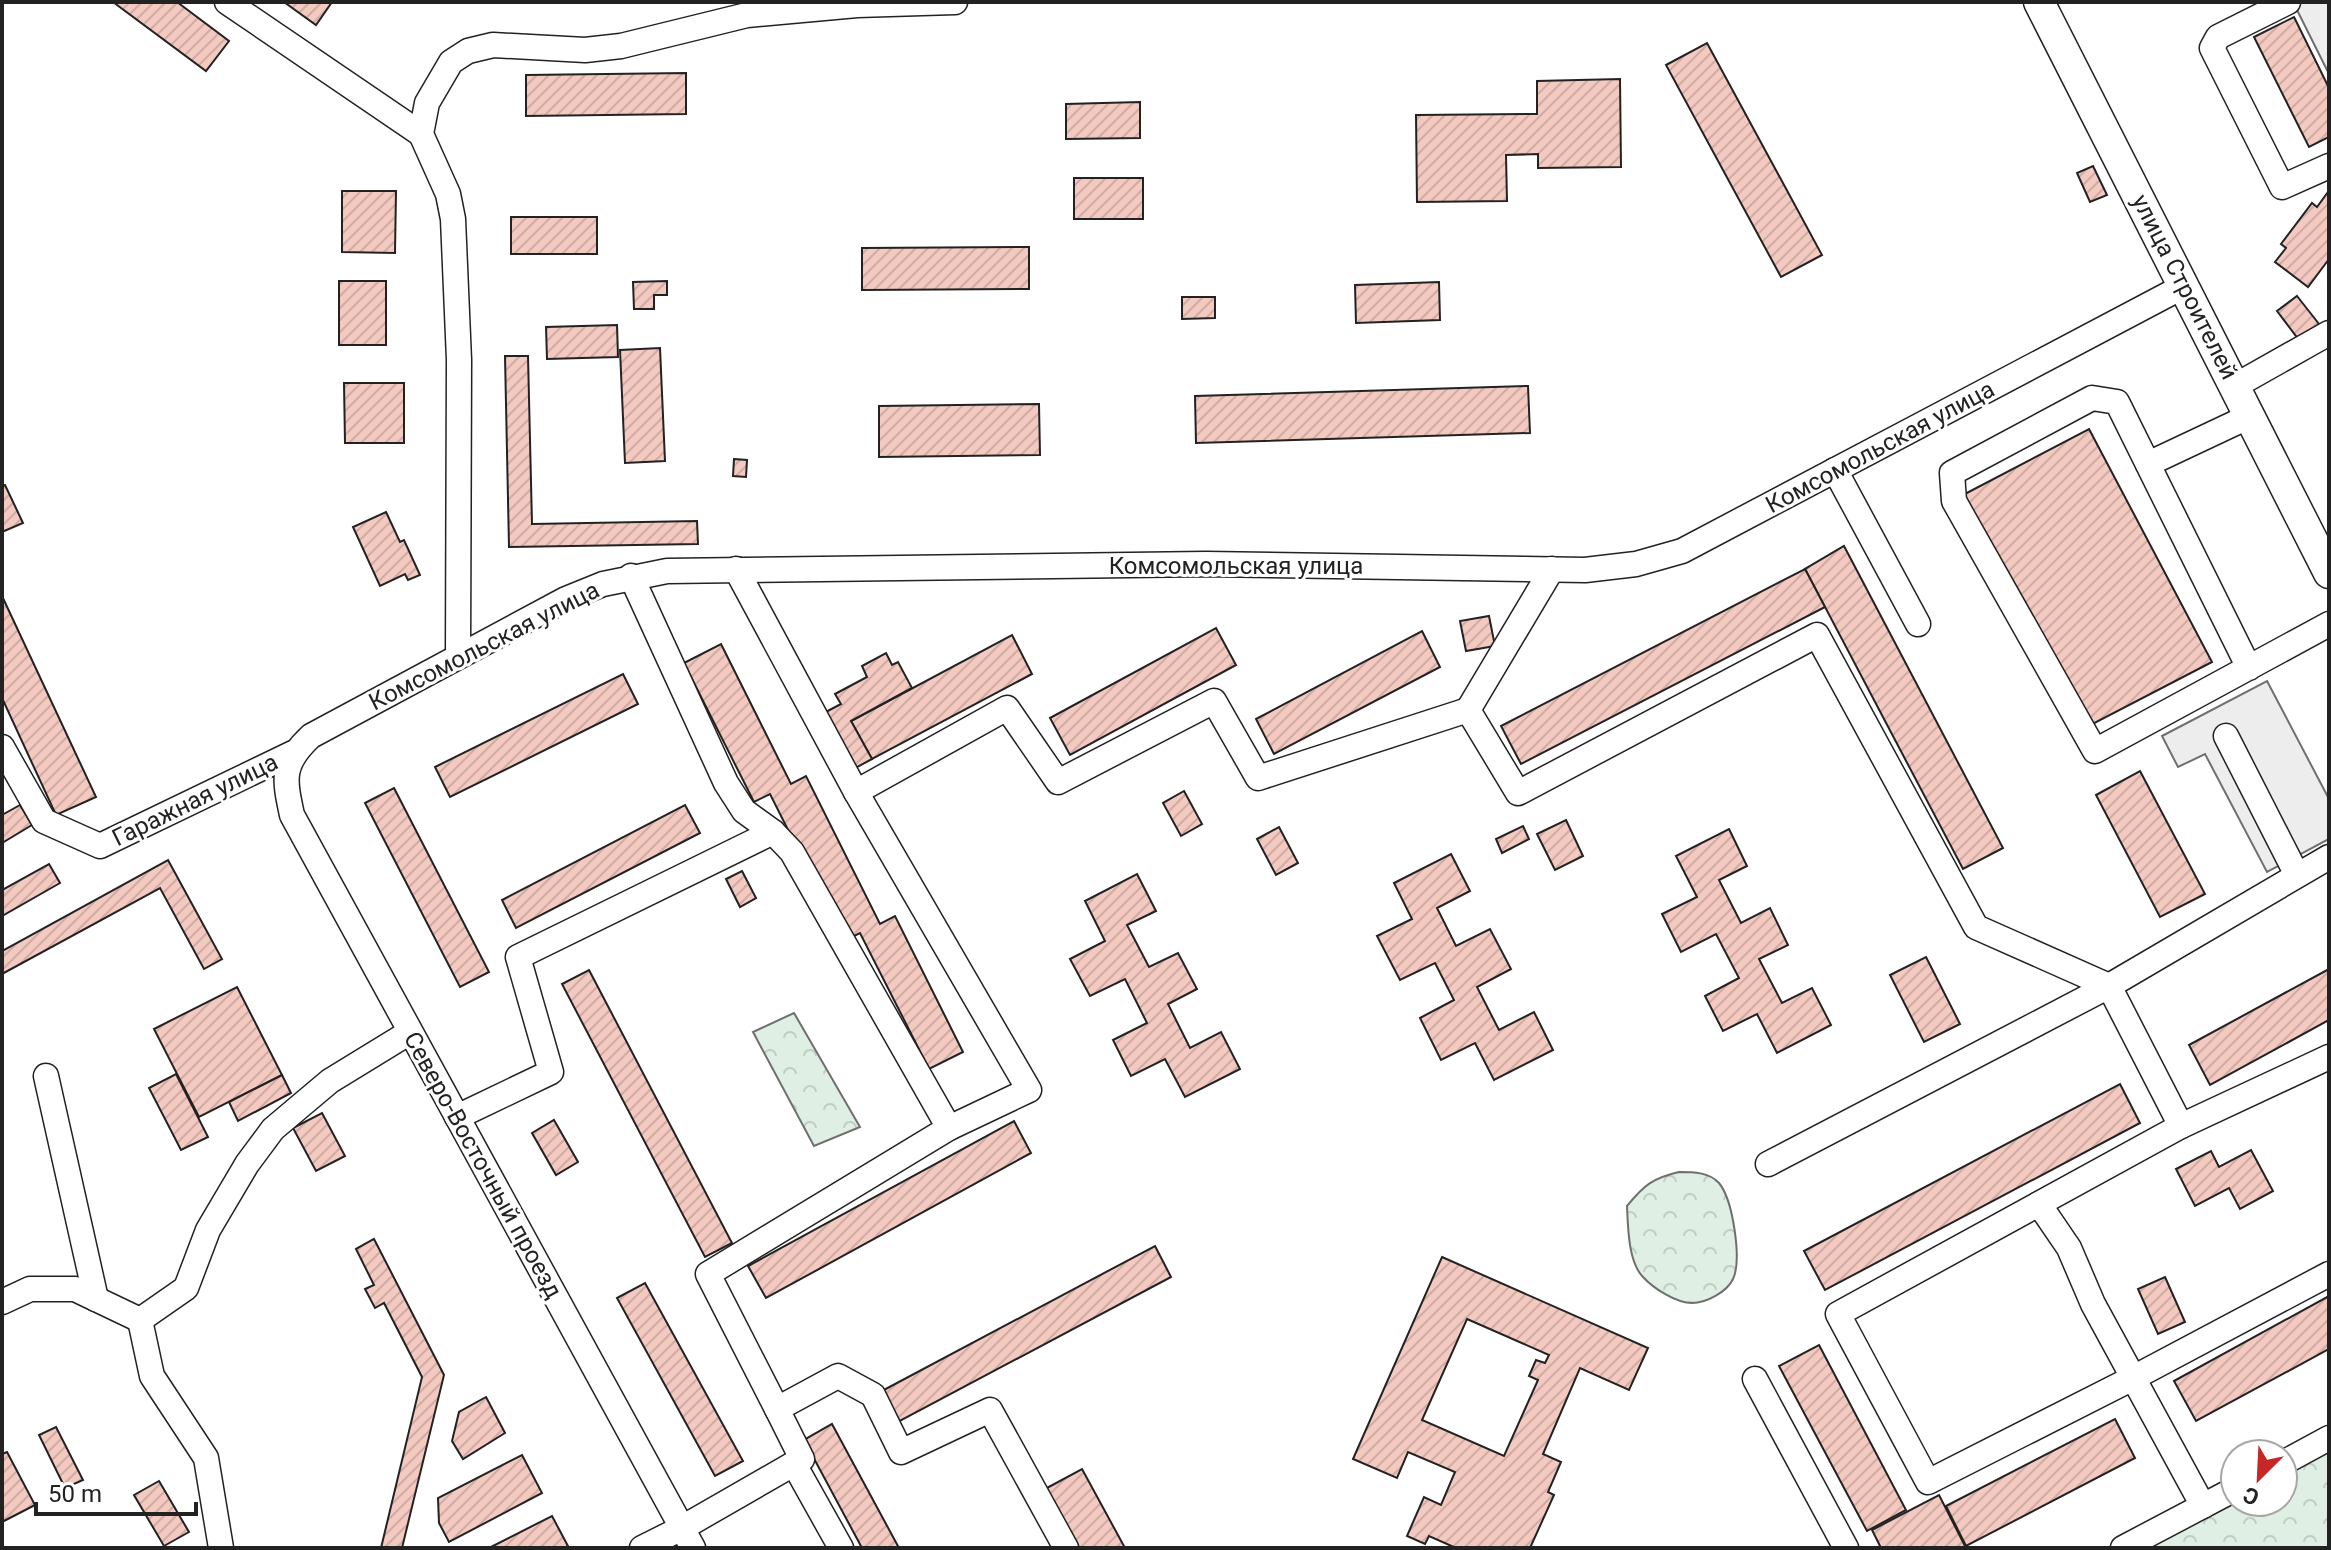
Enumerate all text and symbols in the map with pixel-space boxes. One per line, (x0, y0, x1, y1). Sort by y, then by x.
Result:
street label: улица Строителей (2126, 190, 2244, 384)
street label: Комсомольская улица (1761, 375, 1999, 519)
street label: Комсомольская улица (1109, 552, 1363, 580)
street label: Комсомольская улица (364, 576, 604, 716)
street label: Гаражная улица (108, 748, 282, 852)
street label: Северо-Восточный проезд (398, 1027, 568, 1303)
north arrow (2219, 1438, 2299, 1518)
scale bar (36, 1466, 196, 1516)
text: 50 m (48, 1480, 102, 1508)
text: С (2239, 1481, 2263, 1510)

